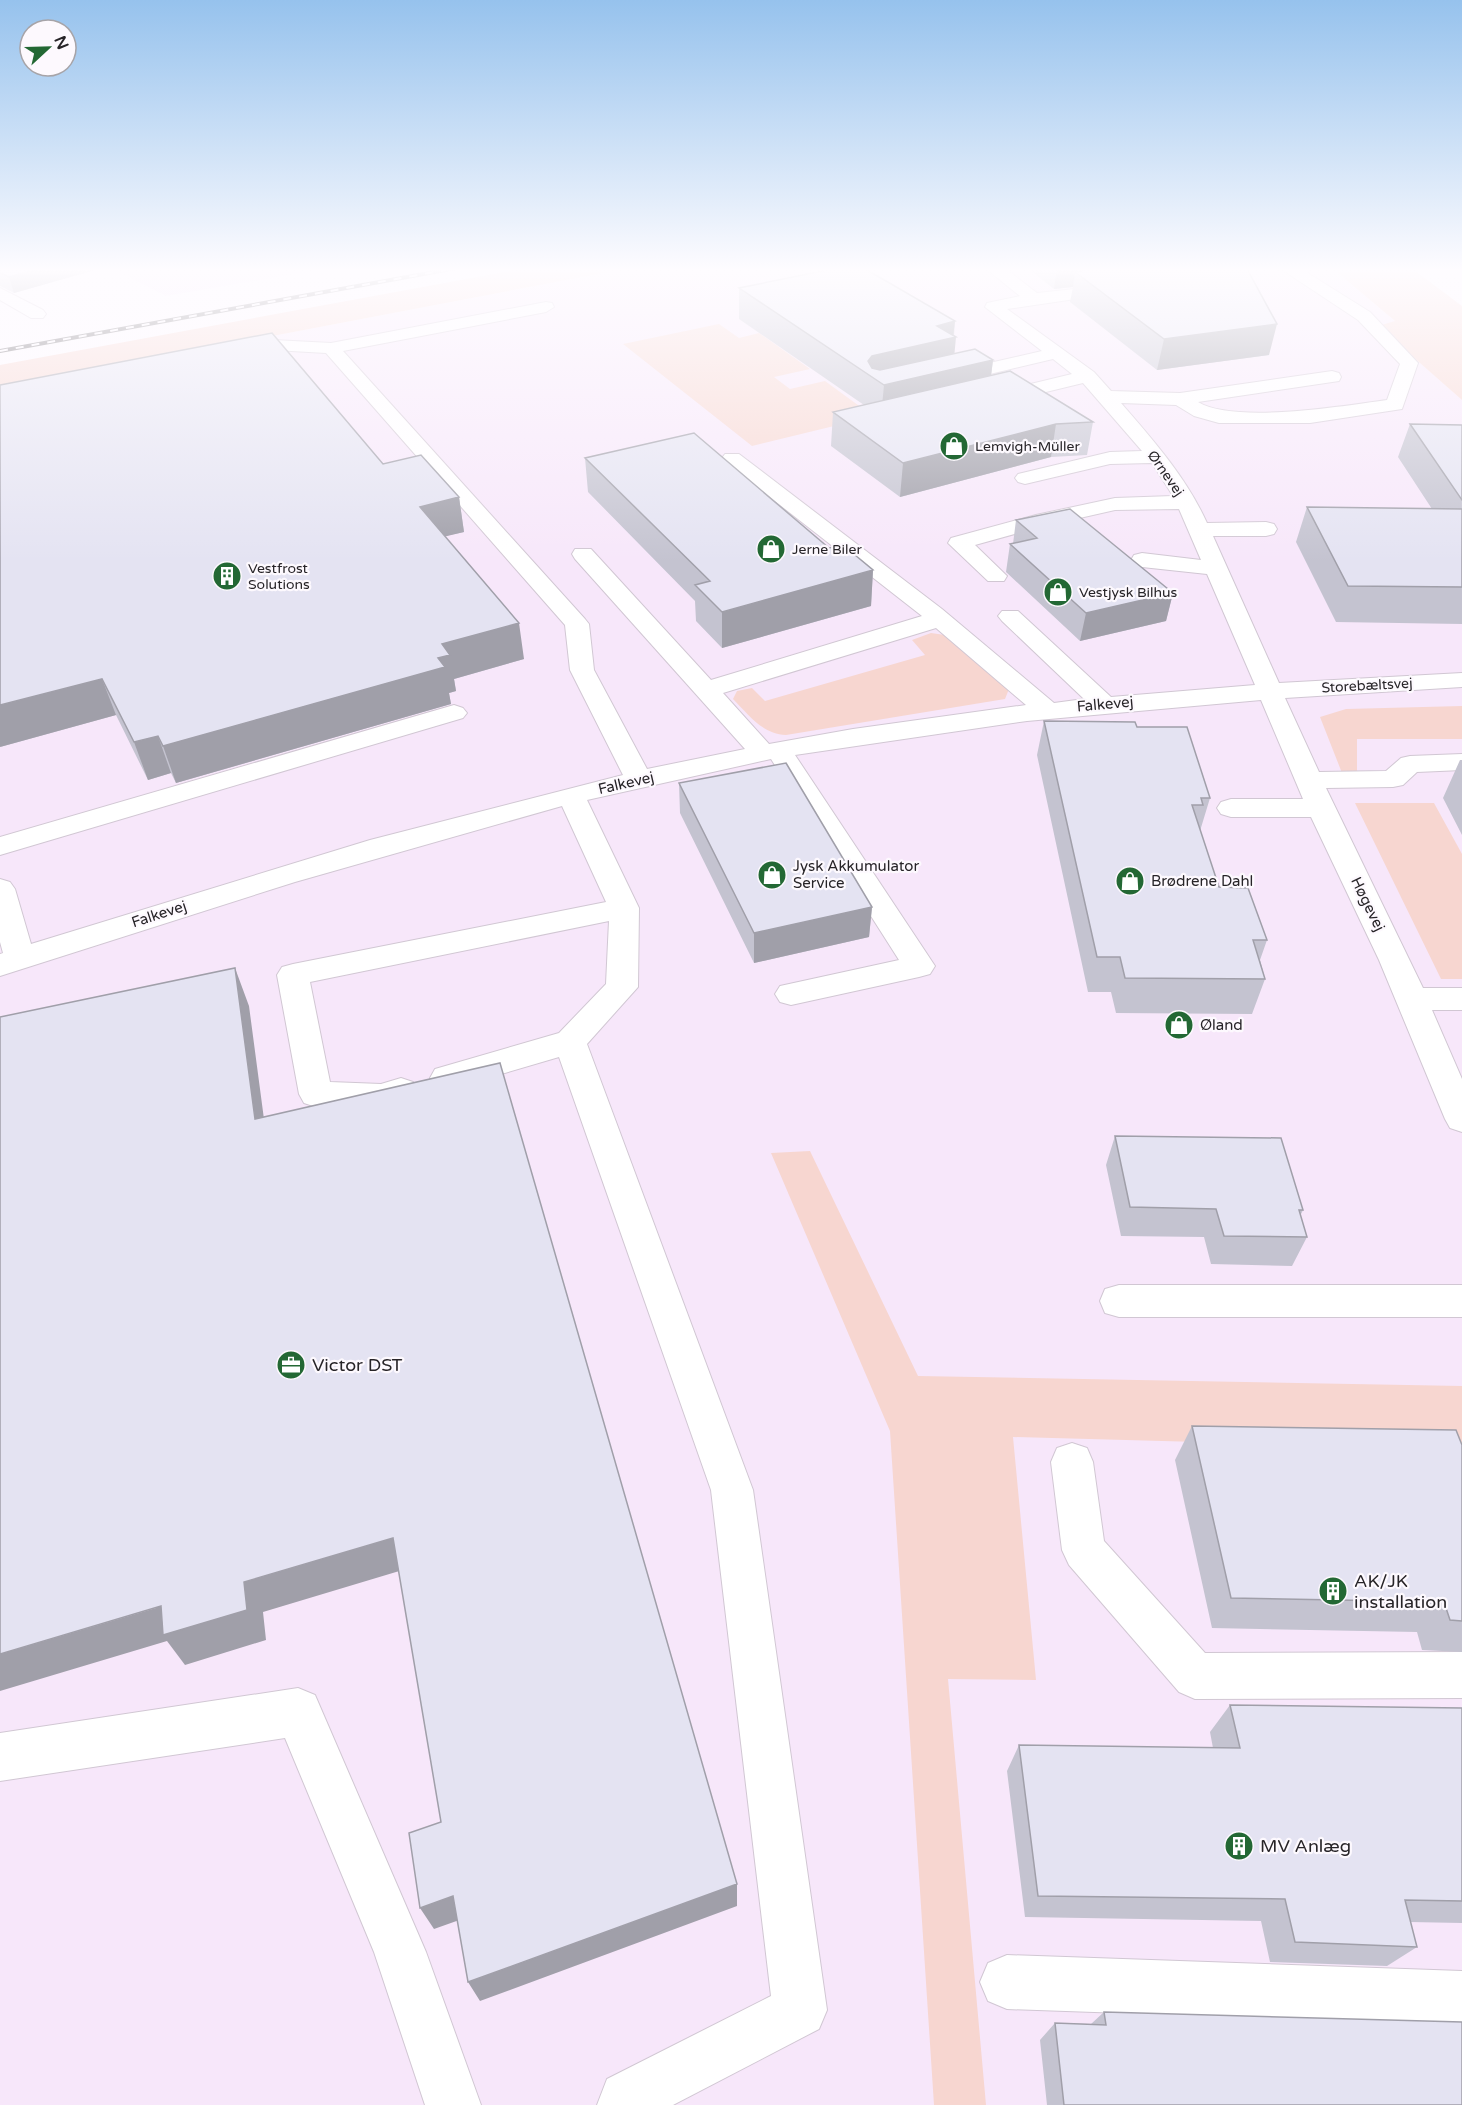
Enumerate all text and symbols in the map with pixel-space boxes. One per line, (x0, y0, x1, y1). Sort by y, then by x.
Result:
north arrow (18, 18, 78, 78)
text: N (49, 33, 73, 52)
shop icon: Lemvigh-Müller (938, 430, 970, 462)
place label: Lemvigh-Müller (975, 438, 1080, 455)
street label: Ørnevej (1144, 447, 1187, 499)
shop icon: Jerne Biler (755, 533, 787, 565)
place label: Jerne Biler (792, 541, 862, 558)
building icon: Vestfrost Solutions (211, 560, 243, 592)
place label: Vestfrost Solutions (248, 560, 310, 593)
shop icon: Vestjysk Bilhus (1042, 576, 1074, 608)
place label: Vestjysk Bilhus (1079, 584, 1178, 601)
street label: Storebæltsvej (1321, 675, 1413, 696)
street label: Falkevej (1076, 693, 1134, 715)
street label: Falkevej (596, 768, 656, 798)
place label: Jysk Akkumulator Service (793, 857, 919, 892)
shop icon: Jysk Akkumulator Service (756, 859, 788, 891)
shop icon: Brødrene Dahl (1114, 865, 1146, 897)
place label: Brødrene Dahl (1151, 872, 1253, 890)
street label: Høgevej (1347, 874, 1389, 934)
street label: Falkevej (129, 897, 189, 931)
shop icon: Øland (1163, 1009, 1195, 1041)
place label: Øland (1200, 1016, 1243, 1034)
office icon: Victor DST (275, 1349, 307, 1381)
place label: Victor DST (312, 1354, 403, 1376)
place label: AK/JK installation (1354, 1570, 1447, 1613)
building icon: AK/JK installation (1317, 1575, 1349, 1607)
building icon: MV Anlæg (1223, 1830, 1255, 1862)
place label: MV Anlæg (1260, 1835, 1351, 1857)

